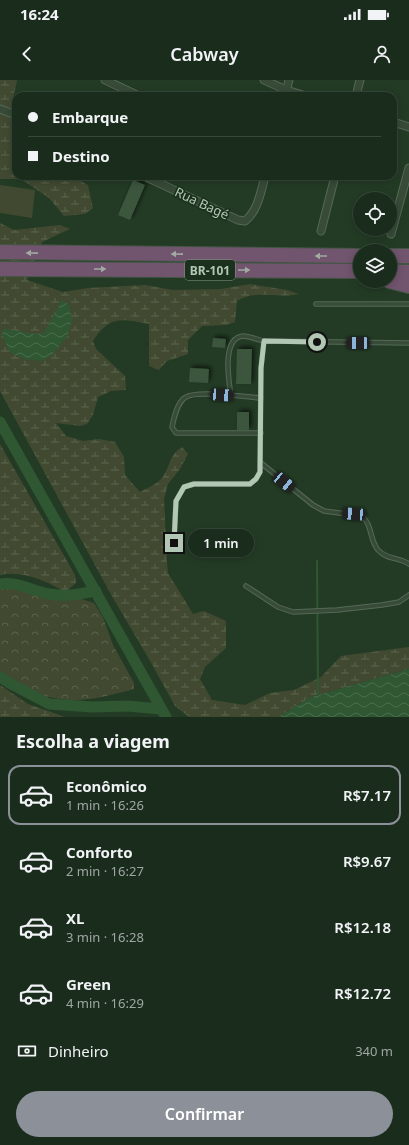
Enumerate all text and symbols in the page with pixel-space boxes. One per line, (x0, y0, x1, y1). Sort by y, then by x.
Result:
text: 16:24 (20, 4, 59, 24)
text: Cabway (170, 42, 239, 66)
icon: back (16, 43, 38, 65)
icon: person (371, 43, 393, 65)
text: Embarque (52, 107, 128, 127)
text: Destino (52, 146, 110, 166)
street label: Rua Bagé (172, 183, 232, 223)
map controls (353, 192, 397, 288)
button: locate (353, 192, 397, 236)
button: layers (353, 244, 397, 288)
one-way arrow (25, 250, 38, 256)
one-way arrow (171, 251, 183, 258)
one-way arrow (314, 253, 327, 259)
road number: BR-101 (185, 260, 235, 280)
one-way arrow (94, 266, 107, 272)
one-way arrow (238, 267, 251, 273)
route start (308, 333, 326, 351)
car (346, 337, 370, 349)
car (210, 388, 234, 402)
car (271, 470, 297, 494)
car (342, 507, 366, 521)
callout: 1 min (188, 529, 254, 557)
route end (165, 534, 183, 552)
text: 1 min (203, 534, 239, 552)
text: Escolha a viagem (16, 729, 170, 753)
text: Econômico (66, 776, 147, 796)
icon: car (18, 777, 54, 813)
text: R$7.17 (343, 785, 391, 805)
text: 1 min · 16:26 (66, 796, 144, 814)
text: Conforto (66, 842, 133, 862)
icon: car (18, 843, 54, 879)
text: R$9.67 (343, 851, 391, 871)
text: 2 min · 16:27 (66, 862, 144, 880)
text: XL (66, 908, 84, 928)
icon: car (18, 909, 54, 945)
text: R$12.18 (334, 917, 391, 937)
text: 3 min · 16:28 (66, 928, 144, 946)
text: Green (66, 974, 111, 994)
icon: car (18, 975, 54, 1011)
text: R$12.72 (334, 983, 391, 1003)
text: 4 min · 16:29 (66, 994, 144, 1012)
icon: cash (16, 1040, 38, 1062)
text: Dinheiro (48, 1041, 109, 1061)
text: 340 m (355, 1042, 393, 1060)
button: Confirmar (16, 1091, 393, 1137)

